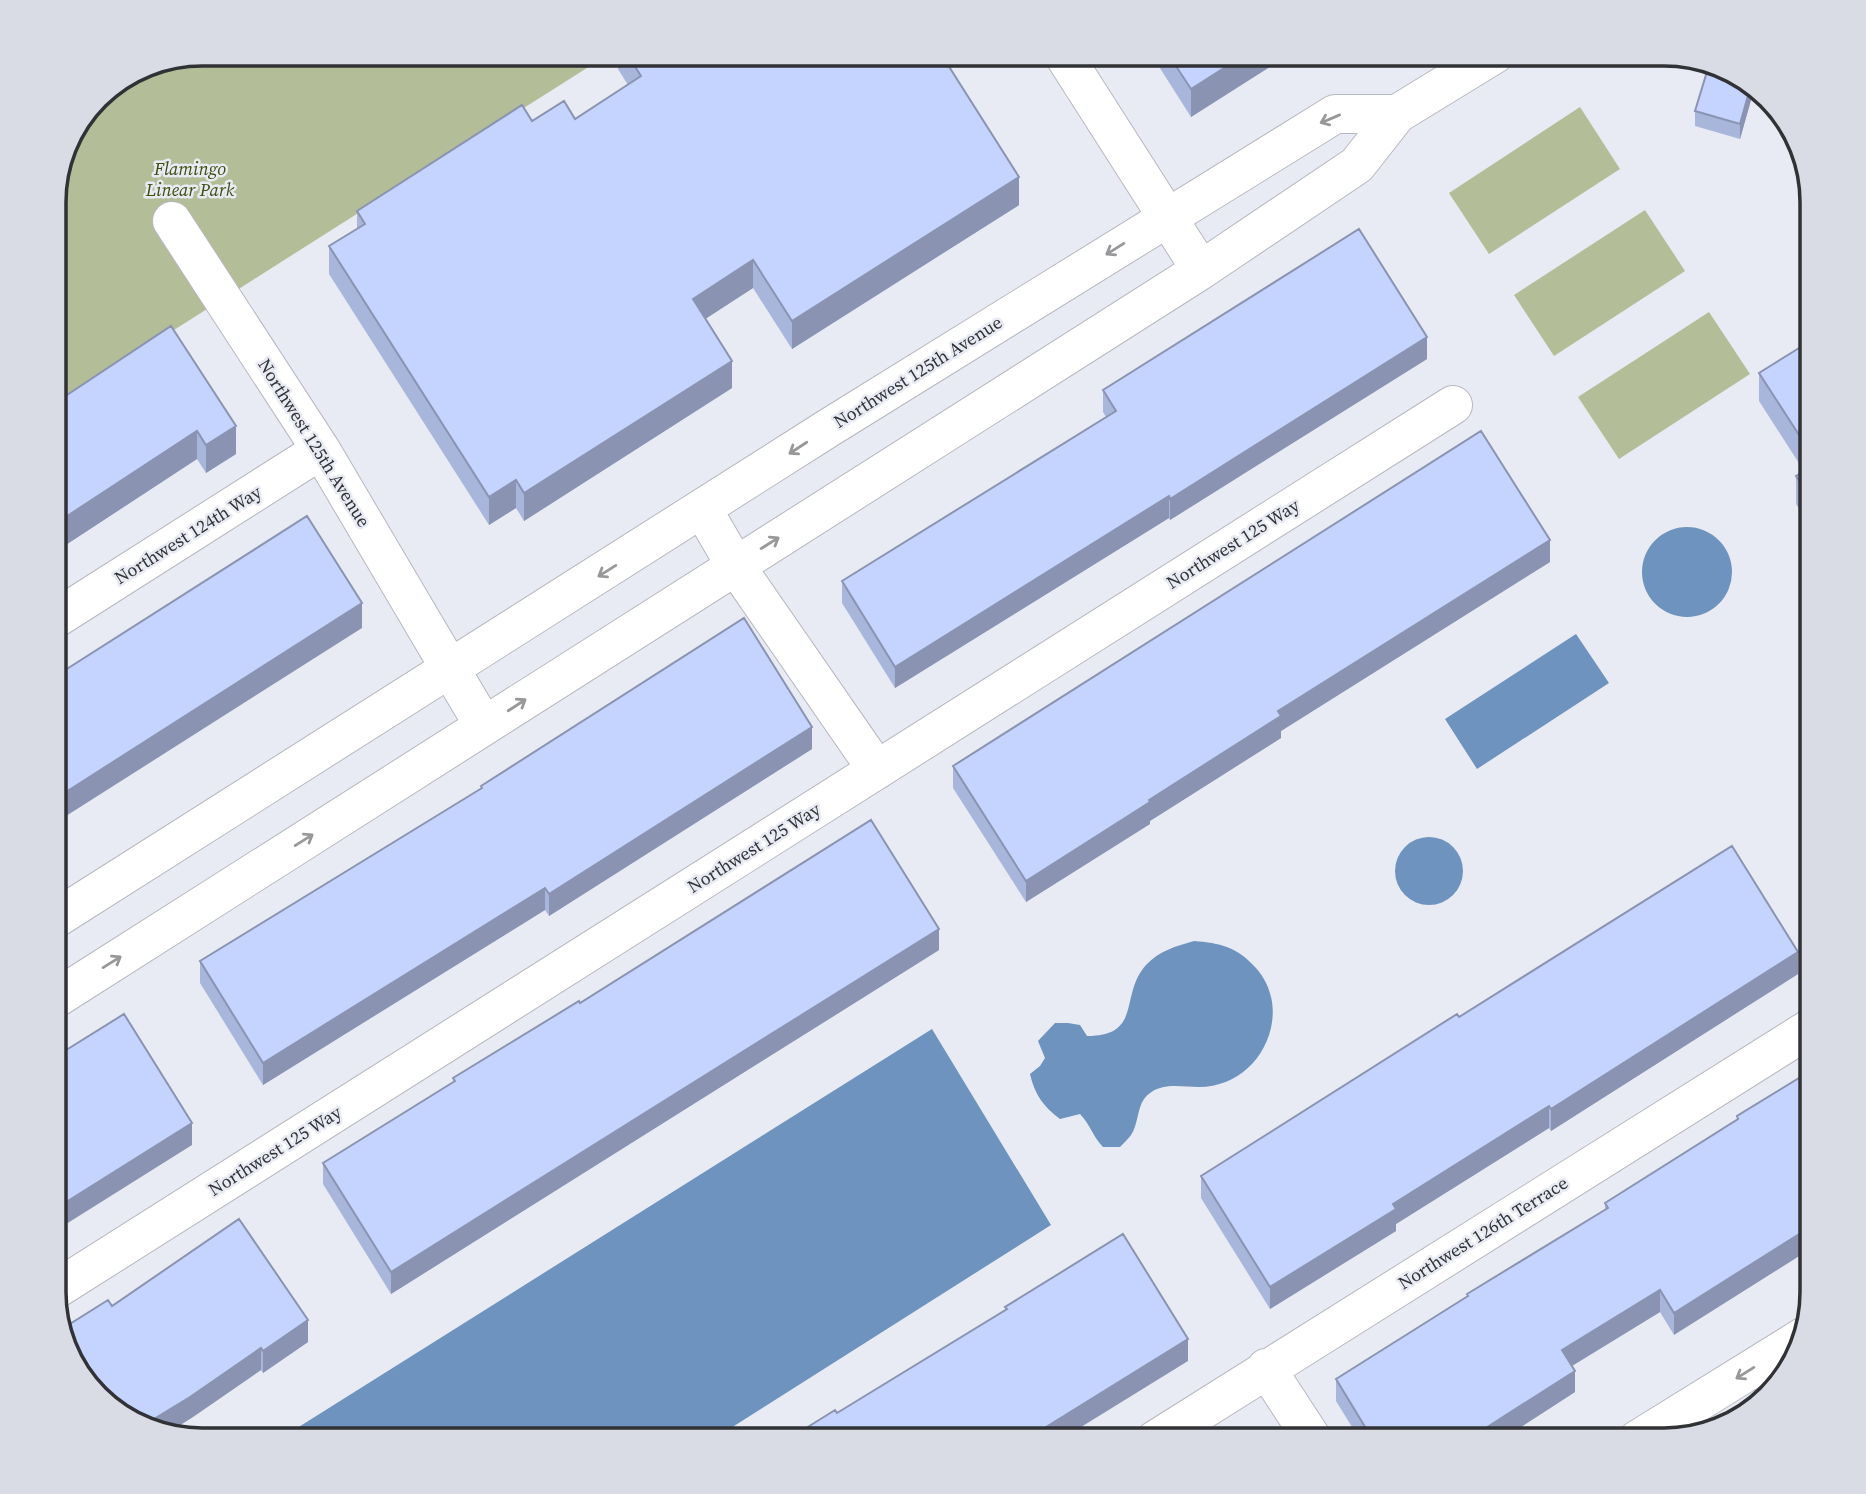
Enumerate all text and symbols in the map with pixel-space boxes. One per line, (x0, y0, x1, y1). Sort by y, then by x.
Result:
one-way arrow (1320, 113, 1341, 126)
park label: Flamingo Linear Park (145, 156, 235, 202)
one-way arrow (1106, 242, 1126, 256)
street label: Northwest 125th Avenue (829, 309, 1007, 434)
street label: Northwest 125th Avenue (252, 354, 377, 532)
one-way arrow (789, 441, 808, 455)
street label: Northwest 124th Way (109, 479, 267, 590)
street label: Northwest 125 Way (1162, 492, 1305, 595)
one-way arrow (760, 535, 780, 549)
one-way arrow (597, 564, 617, 578)
one-way arrow (507, 698, 526, 713)
street label: Northwest 125 Way (683, 796, 826, 899)
one-way arrow (294, 833, 314, 847)
one-way arrow (102, 955, 122, 969)
street label: Northwest 125 Way (204, 1099, 347, 1202)
street label: Northwest 126th Terrace (1393, 1170, 1572, 1295)
one-way arrow (1735, 1367, 1755, 1381)

